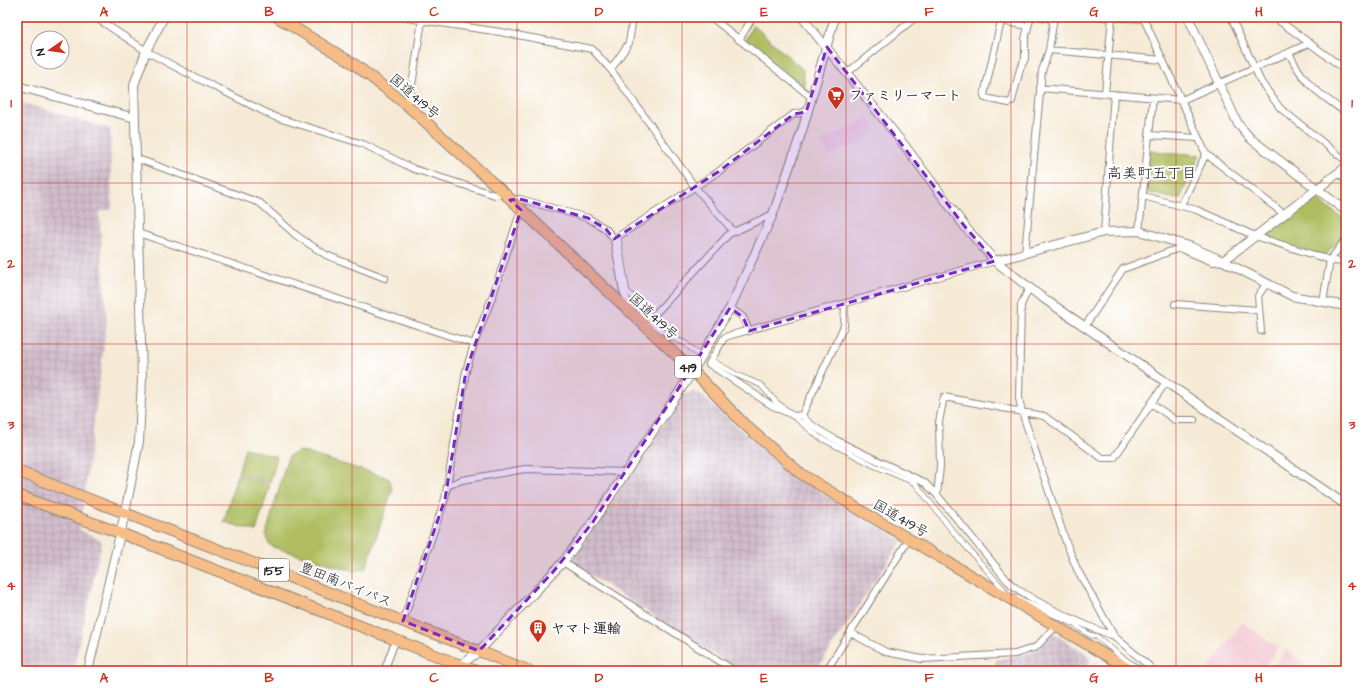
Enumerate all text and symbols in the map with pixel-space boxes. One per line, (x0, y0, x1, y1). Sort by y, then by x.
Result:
text: A (100, 3, 109, 21)
text: B (264, 3, 274, 21)
text: C (429, 3, 439, 21)
text: D (595, 3, 604, 21)
text: E (760, 3, 768, 21)
text: F (924, 3, 934, 21)
text: G (1089, 3, 1099, 21)
text: H (1255, 3, 1263, 21)
north arrow (30, 30, 70, 70)
text: N (33, 47, 49, 57)
street label: 国道419号 (385, 69, 444, 124)
supermarket icon: ファミリーマート (826, 85, 846, 110)
place label: ファミリーマート (849, 86, 962, 106)
text: 1 (10, 94, 12, 112)
text: 1 (1351, 94, 1353, 112)
district label: 高美町五丁目 (1107, 163, 1197, 184)
text: 2 (6, 255, 15, 273)
text: 2 (1347, 255, 1356, 273)
street label: 国道419号 (624, 289, 683, 345)
road number: 419 (675, 356, 701, 378)
text: 3 (7, 416, 15, 434)
text: 3 (1348, 416, 1356, 434)
street label: 国道419号 (869, 495, 932, 543)
street label: 豊田南バイパス (297, 557, 395, 613)
road number: 155 (259, 559, 289, 581)
text: 4 (7, 577, 16, 595)
text: 4 (1348, 577, 1357, 595)
building icon: ヤマト運輸 (528, 618, 548, 643)
place label: ヤマト運輸 (551, 619, 621, 639)
text: A (100, 669, 109, 687)
text: B (264, 669, 274, 687)
text: C (429, 669, 439, 687)
text: D (595, 669, 604, 687)
text: E (760, 669, 768, 687)
text: F (924, 669, 934, 687)
text: G (1089, 669, 1099, 687)
text: H (1255, 669, 1263, 687)

